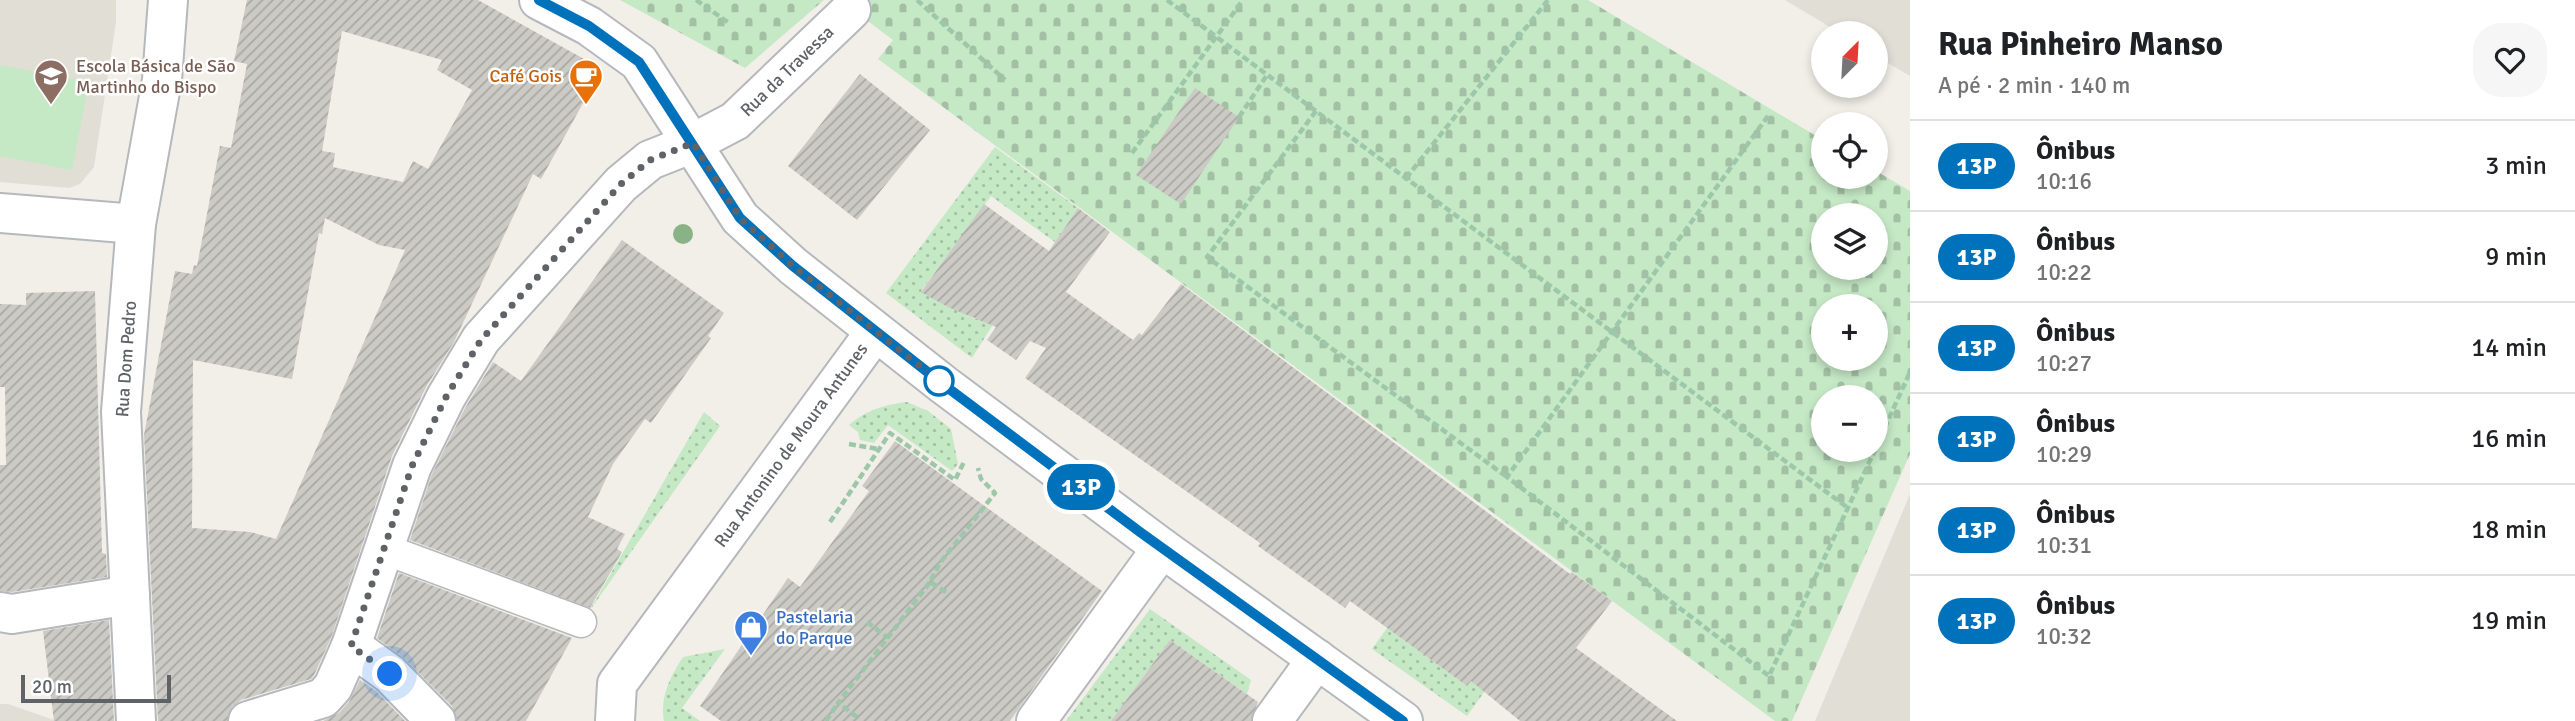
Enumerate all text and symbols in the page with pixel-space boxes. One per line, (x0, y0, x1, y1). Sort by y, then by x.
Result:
street label: Rua da Travessa (736, 21, 838, 121)
north arrow (1811, 21, 1888, 98)
map controls (1811, 21, 1888, 462)
button: heart (2473, 23, 2547, 97)
text: Rua Pinheiro Manso (1938, 24, 2223, 65)
place label: Escola Básica de São Martinho do Bispo (76, 55, 236, 98)
school or university icon: Escola Básica de São Martinho do Bispo (32, 57, 70, 106)
cafe icon: Café Gois (567, 57, 605, 106)
place label: Café Gois (490, 65, 562, 87)
text: A pé · 2 min · 140 m (1938, 71, 2130, 100)
button: locate (1811, 112, 1888, 189)
text: Ônibus (2036, 135, 2115, 167)
text: 3 min (2485, 150, 2547, 182)
text: 13P (1956, 151, 1997, 181)
text: 10:16 (2036, 167, 2092, 196)
button: layers (1811, 203, 1888, 280)
text: Ônibus (2036, 226, 2115, 258)
text: 9 min (2485, 241, 2547, 273)
text: 13P (1956, 242, 1997, 272)
text: 10:22 (2036, 258, 2092, 287)
button: + (1811, 294, 1888, 371)
street label: Rua Dom Pedro (111, 300, 141, 418)
text: Ônibus (2036, 317, 2115, 349)
text: 14 min (2471, 332, 2547, 364)
text: 13P (1956, 333, 1997, 363)
street label: Rua Antonino de Moura Antunes (710, 339, 873, 551)
text: 10:27 (2036, 349, 2092, 378)
unlabelled marker (924, 366, 954, 396)
button: − (1811, 385, 1888, 462)
text: Ônibus (2036, 408, 2115, 440)
text: 16 min (2471, 423, 2547, 455)
text: 13P (1956, 424, 1997, 454)
text: 10:29 (2036, 440, 2092, 469)
line badge: 13P (1041, 464, 1121, 510)
text: 13P (1061, 472, 1101, 502)
text: Ônibus (2036, 499, 2115, 531)
text: 18 min (2471, 514, 2547, 546)
text: 13P (1956, 515, 1997, 545)
text: 10:31 (2036, 531, 2092, 560)
text: Ônibus (2036, 590, 2115, 622)
text: 19 min (2471, 605, 2547, 637)
place label: Pastelaria do Parque (776, 606, 853, 649)
text: 13P (1956, 606, 1997, 636)
shop icon: Pastelaria do Parque (732, 608, 770, 657)
text: 10:32 (2036, 622, 2092, 651)
your location (372, 656, 407, 691)
scale bar (21, 672, 172, 704)
text: 20 m (32, 675, 72, 699)

